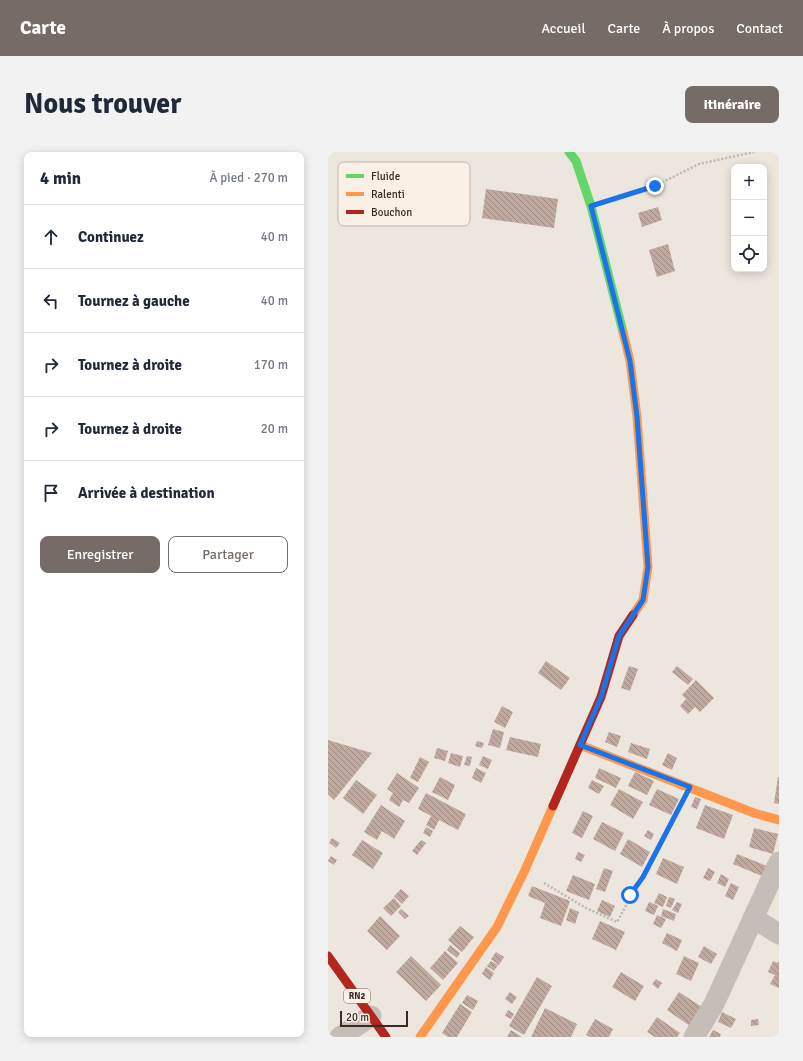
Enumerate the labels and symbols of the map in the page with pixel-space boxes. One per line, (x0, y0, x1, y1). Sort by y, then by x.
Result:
legend (338, 162, 470, 226)
text: Fluide (371, 170, 400, 183)
route end (646, 177, 664, 195)
text: Ralenti (371, 188, 405, 201)
text: Bouchon (371, 206, 412, 219)
route start (621, 886, 639, 904)
road number: RN2 (344, 989, 370, 1003)
scale bar (340, 1009, 408, 1028)

